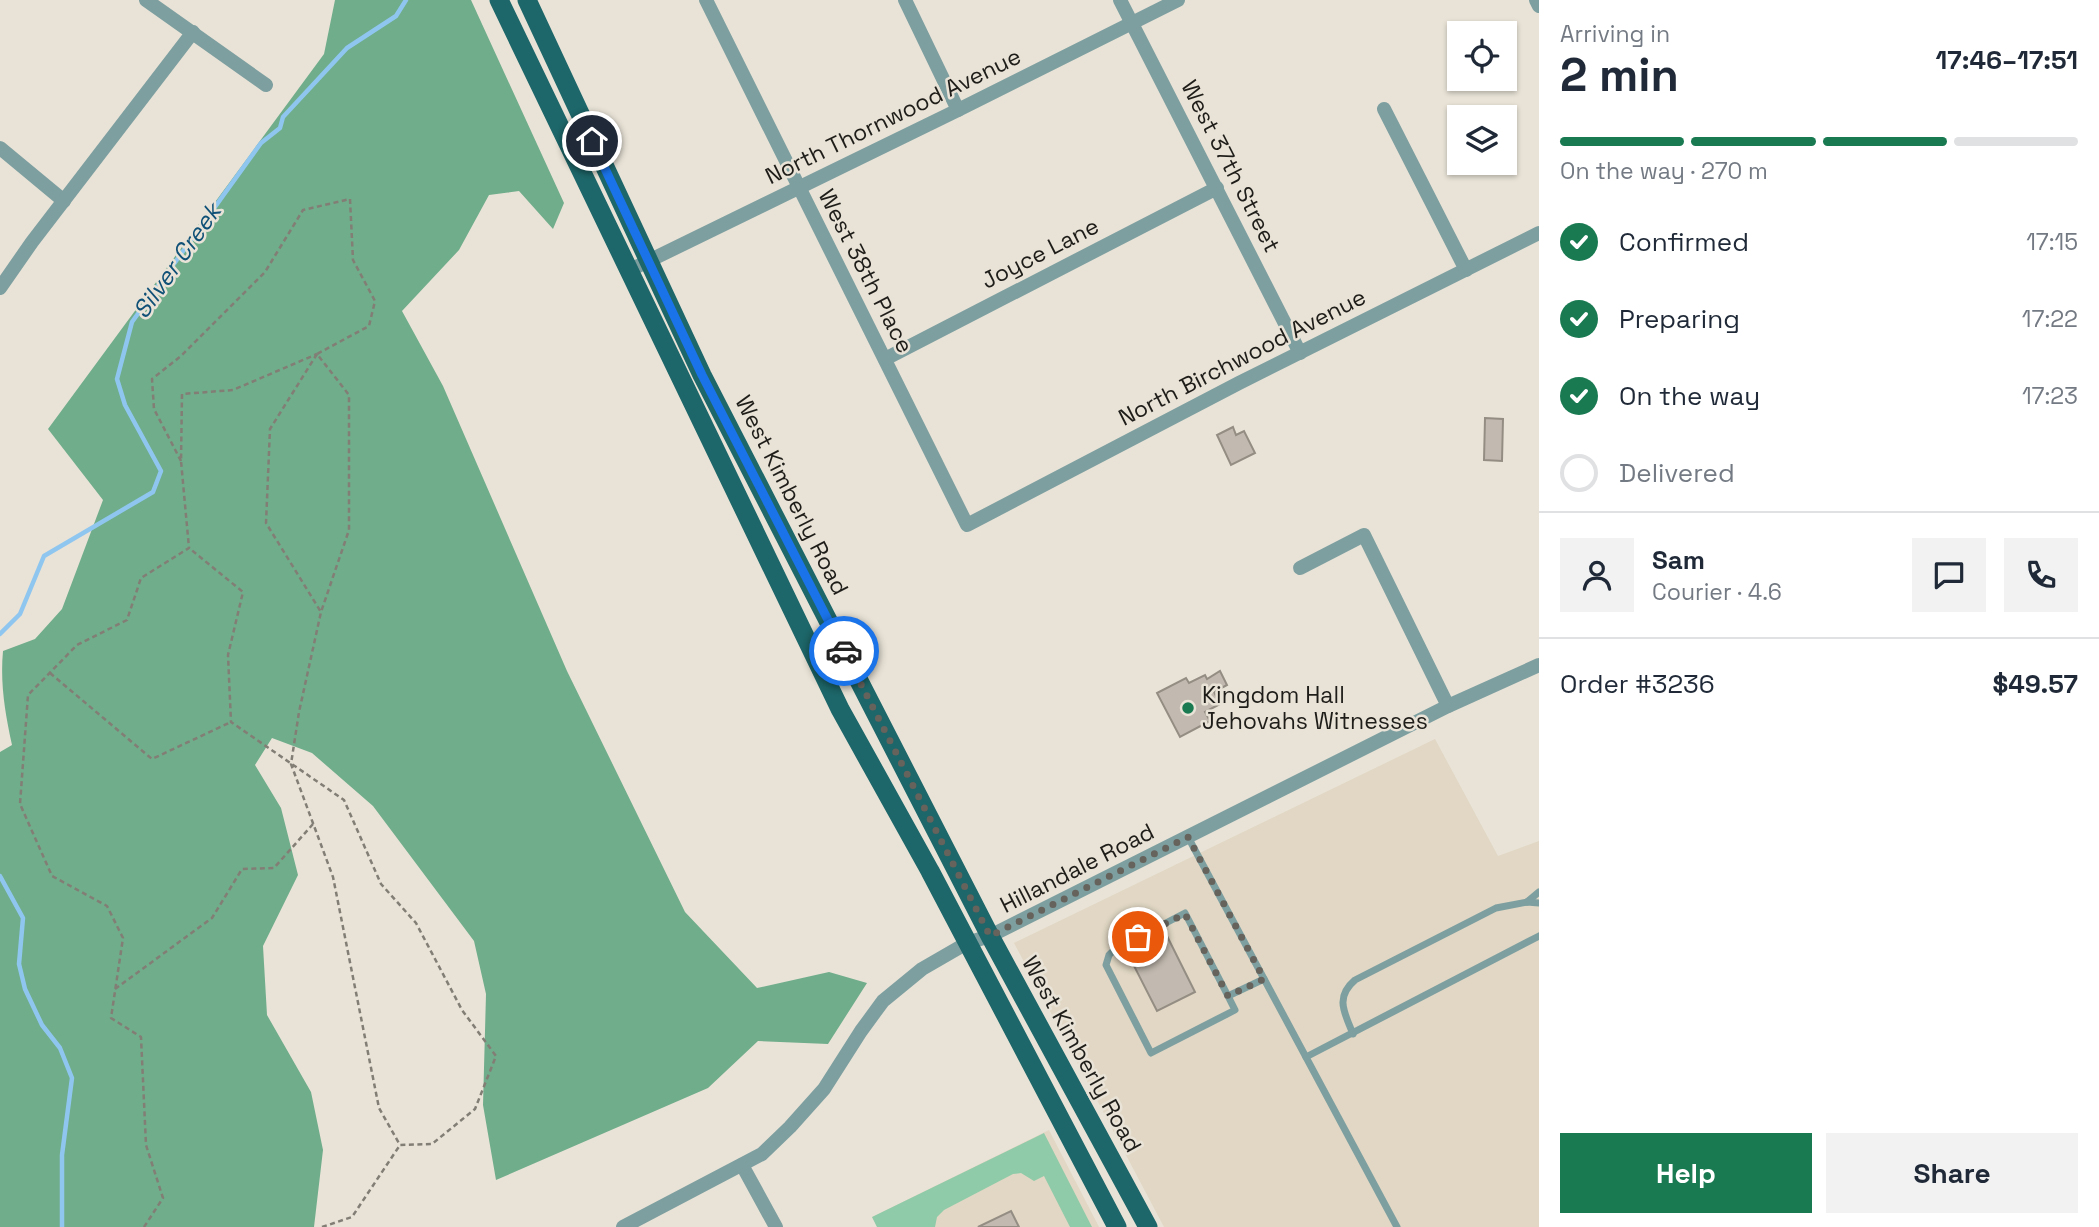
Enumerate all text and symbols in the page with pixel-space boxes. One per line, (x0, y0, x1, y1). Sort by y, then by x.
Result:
text: Arriving in (1560, 19, 1670, 49)
map controls (1447, 21, 1517, 175)
button: locate (1447, 21, 1517, 91)
street label: North Thornwood Avenue (760, 41, 1026, 191)
text: 17:46–17:51 (1936, 43, 2078, 77)
text: 2 min (1560, 46, 1679, 104)
street label: West 37th Street (1175, 75, 1287, 257)
button: layers (1447, 105, 1517, 175)
pin (562, 111, 622, 171)
icon: home (573, 122, 611, 160)
text: On the way · 270 m (1560, 156, 1768, 186)
street label: West 38th Place (812, 184, 920, 358)
water label: Silver Creek (126, 195, 229, 324)
street label: Joyce Lane (976, 211, 1104, 295)
icon: check (1560, 223, 1598, 261)
text: Confirmed (1619, 225, 1749, 259)
text: 17:15 (2026, 227, 2078, 257)
street label: North Birchwood Avenue (1113, 281, 1371, 433)
icon: check (1560, 300, 1598, 338)
text: Preparing (1619, 302, 1740, 336)
text: 17:22 (2022, 304, 2078, 334)
icon: check (1560, 377, 1598, 415)
text: On the way (1619, 379, 1760, 413)
text: 17:23 (2022, 381, 2078, 411)
street label: West Kimberly Road (729, 390, 855, 600)
text: Delivered (1619, 456, 1735, 490)
button: person (1560, 538, 1634, 612)
button: chat (1912, 538, 1986, 612)
button: phone (2004, 538, 2078, 612)
text: Sam (1652, 543, 1705, 577)
text: Courier · 4.6 (1652, 577, 1782, 607)
courier (809, 616, 879, 686)
icon: car (825, 632, 863, 670)
text: Order #3236 (1560, 667, 1715, 701)
text: $49.57 (1992, 667, 2078, 701)
place label: Kingdom Hall Jehovahs Witnesses (1202, 680, 1428, 736)
marker: Kingdom Hall Jehovahs Witnesses (1180, 700, 1196, 716)
street label: Hillandale Road (995, 816, 1159, 920)
pin (1108, 907, 1168, 967)
icon: bag (1119, 918, 1157, 956)
street label: West Kimberly Road (1015, 950, 1149, 1158)
button: Help (1560, 1133, 1812, 1213)
button: Share (1826, 1133, 2078, 1213)

